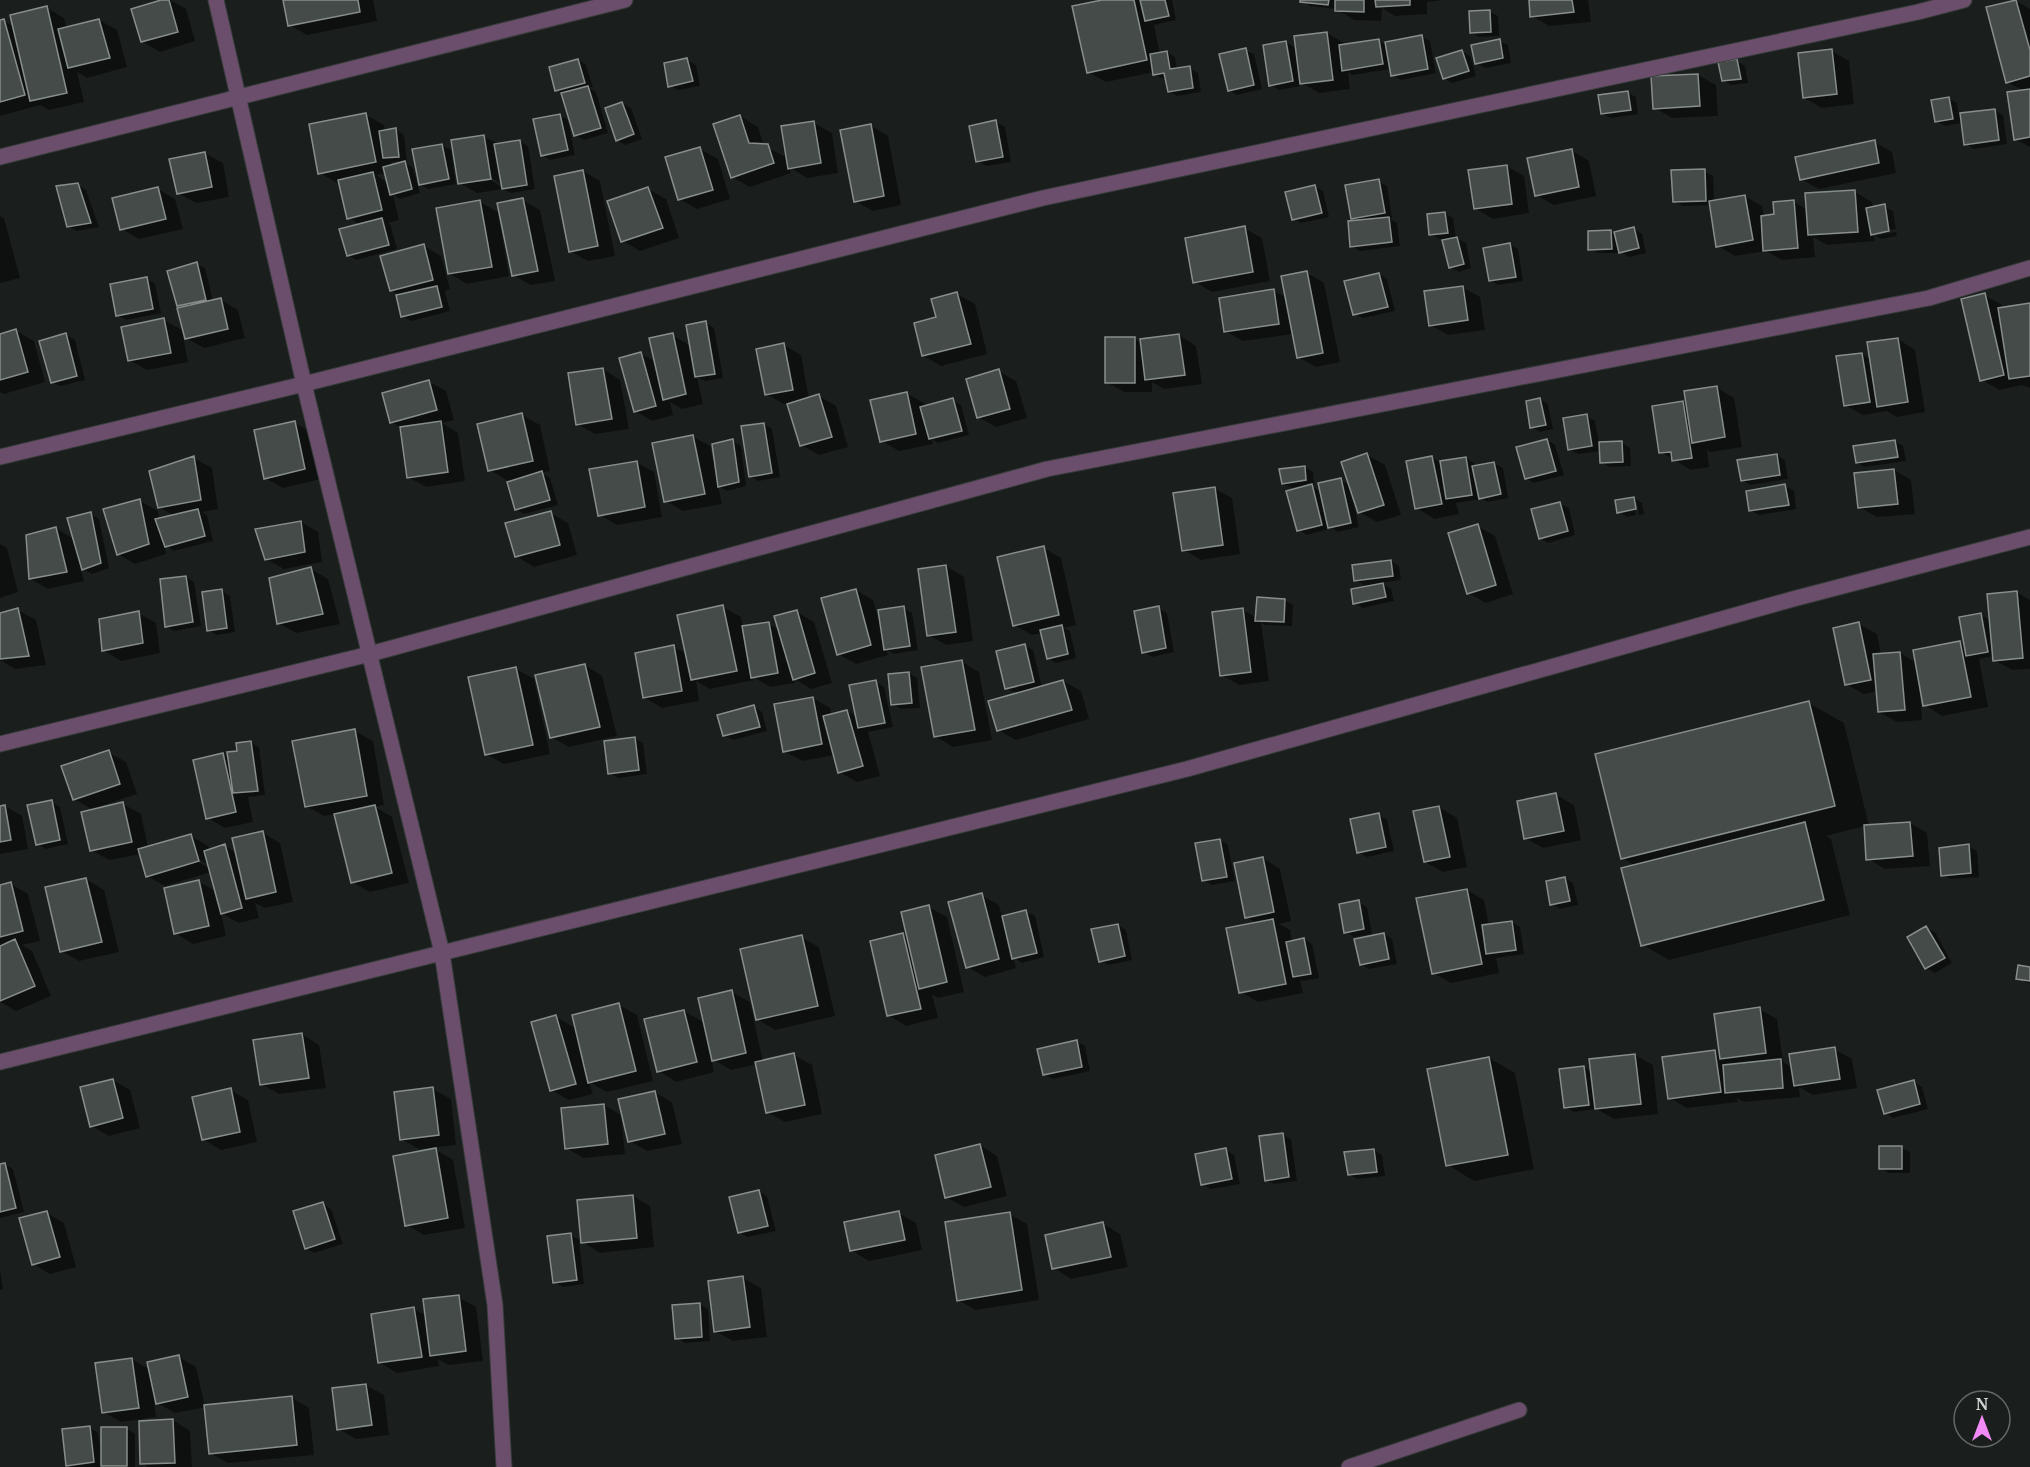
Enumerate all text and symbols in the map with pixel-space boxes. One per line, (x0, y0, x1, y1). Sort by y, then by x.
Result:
north arrow (1952, 1389, 2012, 1449)
text: N (1976, 1393, 1989, 1415)

